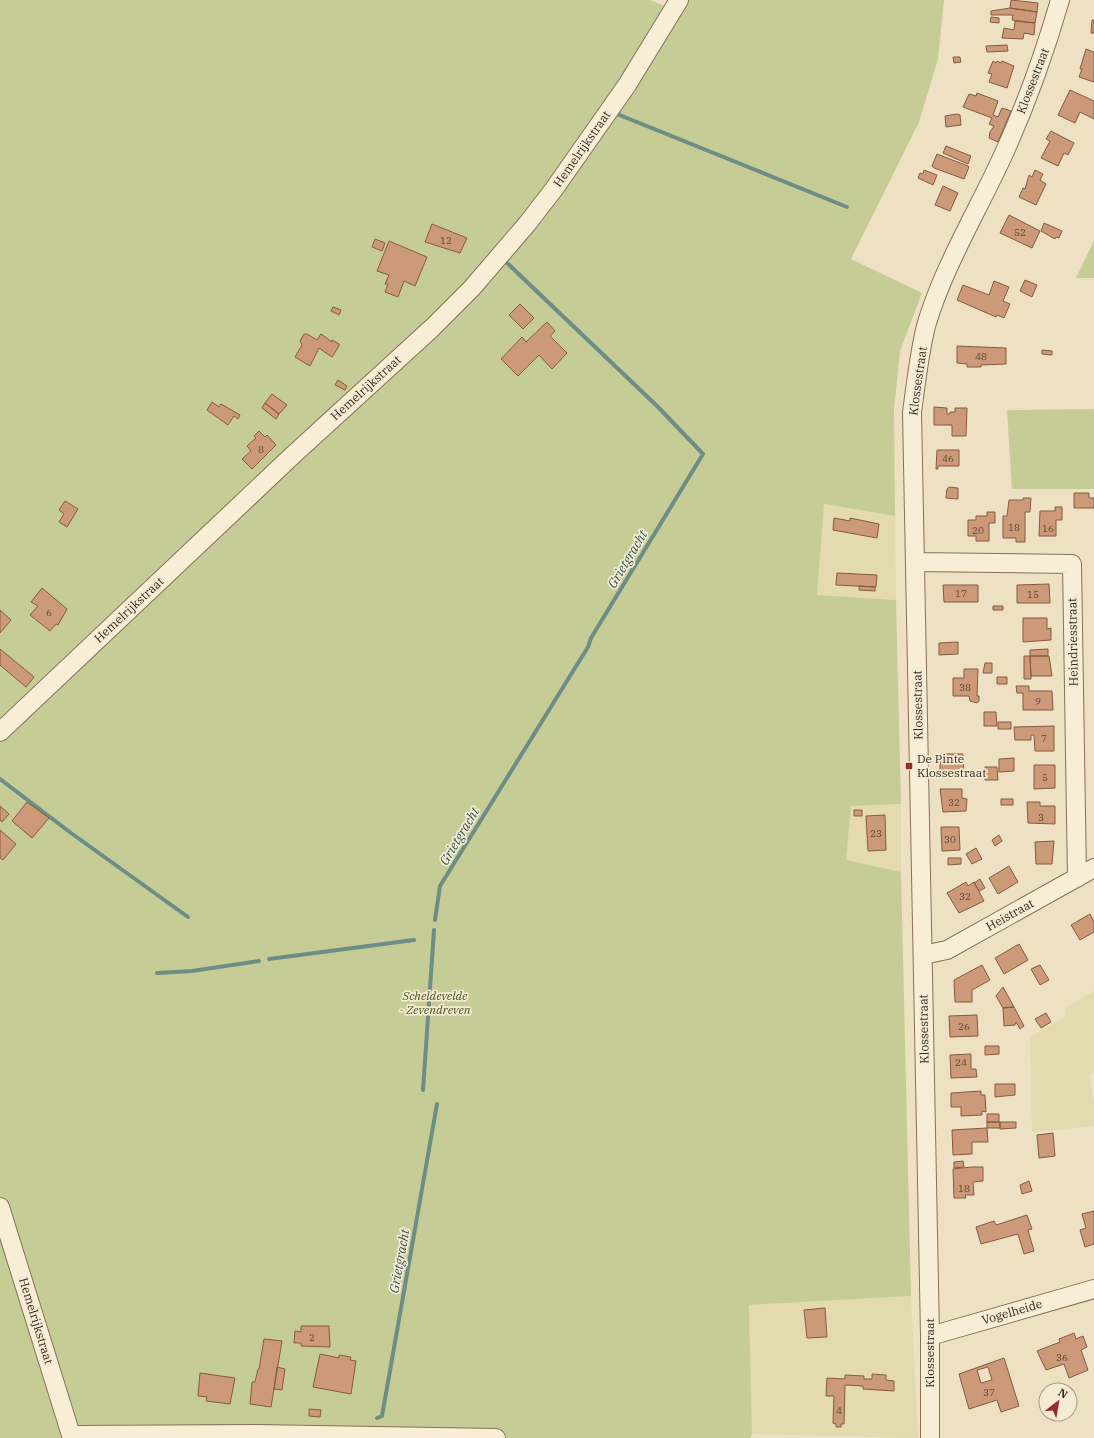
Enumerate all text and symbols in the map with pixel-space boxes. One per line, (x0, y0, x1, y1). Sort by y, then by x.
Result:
street label: Klossestraat (1013, 46, 1052, 116)
street label: Hemelrijkstraat (550, 108, 613, 190)
house number: 52 (1014, 226, 1026, 239)
house number: 12 (440, 234, 452, 247)
street label: Klossestraat (905, 345, 930, 416)
house number: 48 (975, 350, 987, 363)
street label: Hemelrijkstraat (327, 352, 404, 423)
house number: 8 (258, 443, 264, 456)
house number: 46 (942, 452, 954, 465)
house number: 18 (1008, 521, 1020, 534)
house number: 16 (1042, 522, 1054, 535)
house number: 20 (972, 524, 984, 537)
water label: Grietgracht (603, 527, 652, 591)
street label: Hemelrijkstraat (91, 574, 167, 646)
house number: 17 (955, 587, 967, 600)
house number: 15 (1027, 588, 1039, 601)
street label: Heindriesstraat (1064, 598, 1081, 686)
house number: 6 (46, 606, 52, 619)
street label: Klossestraat (909, 670, 926, 740)
house number: 38 (959, 681, 971, 694)
house number: 9 (1035, 695, 1041, 708)
house number: 7 (1041, 732, 1047, 745)
place label: De Pinte Klossestraat (917, 751, 986, 780)
marker: De Pinte Klossestraat (904, 761, 914, 771)
house number: 5 (1042, 771, 1048, 784)
house number: 32 (948, 796, 960, 809)
water label: Grietgracht (435, 804, 484, 868)
house number: 3 (1038, 811, 1044, 824)
house number: 23 (870, 827, 882, 840)
house number: 30 (944, 833, 956, 846)
house number: 32 (959, 890, 971, 903)
street label: Heistraat (983, 895, 1036, 934)
park label: Scheldevelde - Zevendreven (399, 988, 471, 1017)
street label: Klossestraat (915, 994, 932, 1064)
house number: 26 (958, 1020, 970, 1033)
house number: 24 (955, 1056, 967, 1069)
house number: 18 (958, 1182, 970, 1195)
water label: Grietgracht (386, 1227, 414, 1294)
street label: Hemelrijkstraat (16, 1276, 57, 1366)
street label: Vogelheide (980, 1296, 1044, 1327)
street label: Klossestraat (922, 1318, 937, 1388)
house number: 2 (309, 1331, 315, 1344)
house number: 36 (1056, 1351, 1068, 1364)
north arrow (1038, 1382, 1078, 1422)
text: N (1056, 1385, 1071, 1402)
house number: 37 (983, 1386, 995, 1399)
house number: 4 (836, 1404, 842, 1417)

